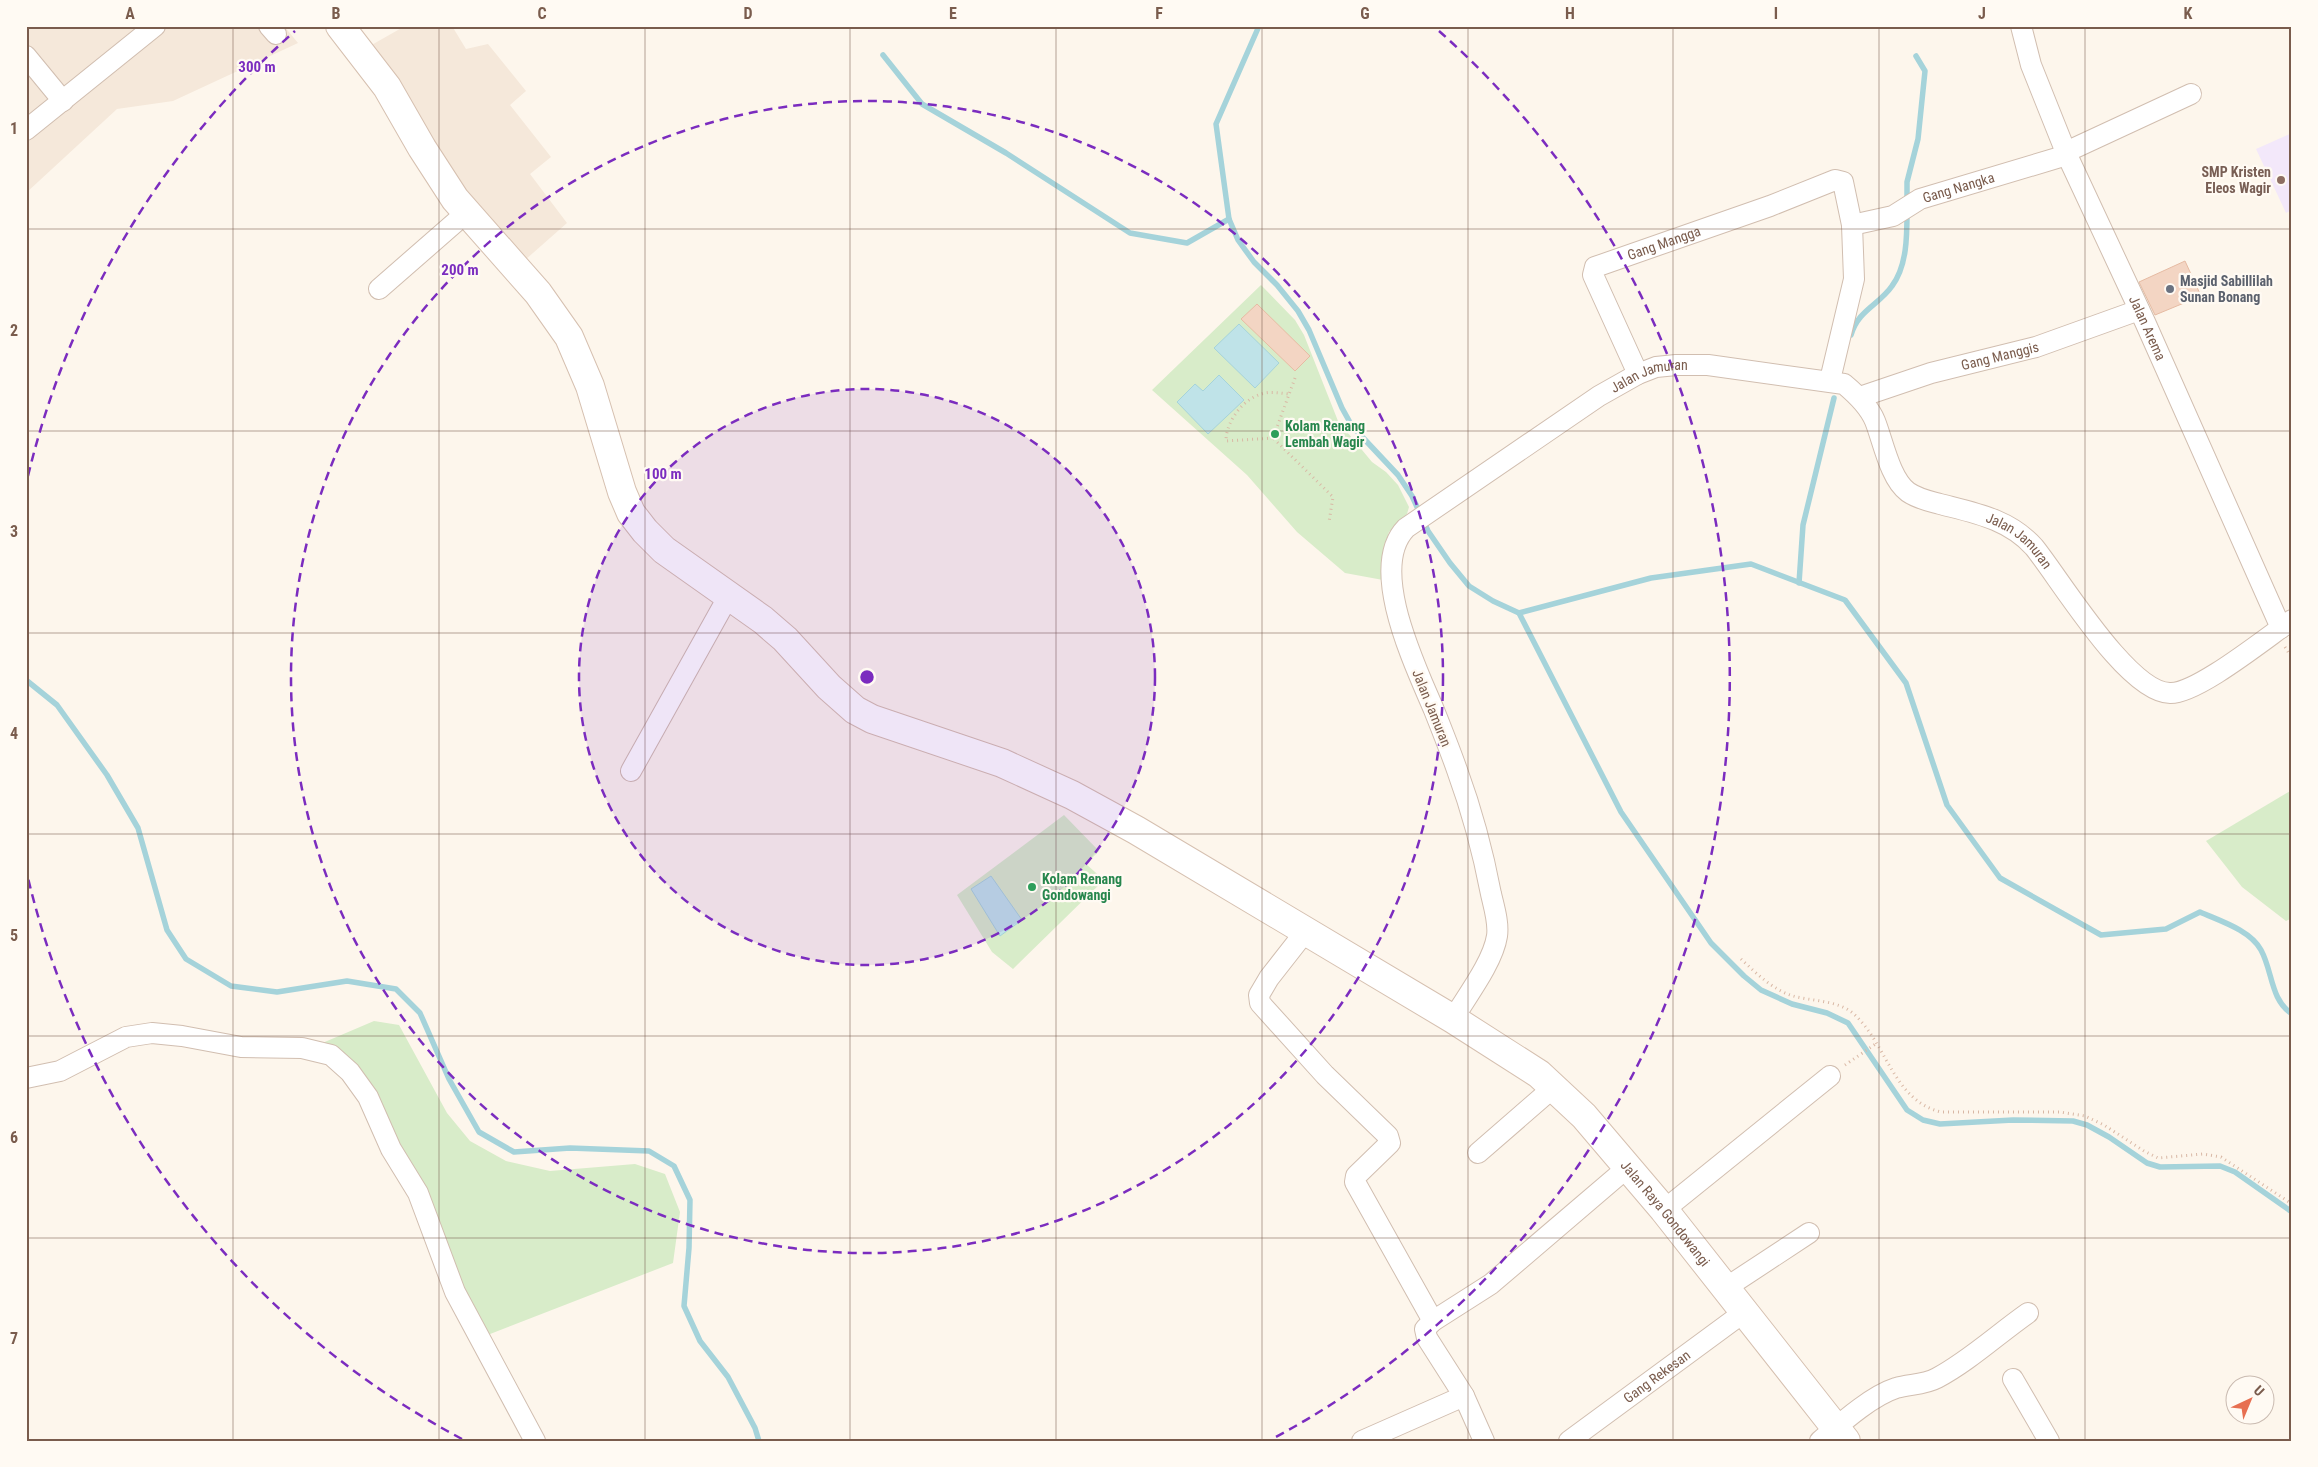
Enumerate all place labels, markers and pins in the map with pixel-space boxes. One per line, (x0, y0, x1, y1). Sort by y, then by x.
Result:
place label: SMP Kristen Eleos Wagir (2201, 164, 2271, 196)
marker: SMP Kristen Eleos Wagir (2275, 174, 2287, 186)
place label: Masjid Sabillilah Sunan Bonang (2180, 273, 2273, 305)
marker: Masjid Sabillilah Sunan Bonang (2164, 283, 2176, 295)
place label: Kolam Renang Lembah Wagir (1285, 418, 1365, 450)
marker: Kolam Renang Lembah Wagir (1269, 428, 1281, 440)
centre of rings (858, 668, 876, 686)
place label: Kolam Renang Gondowangi (1042, 871, 1122, 903)
marker: Kolam Renang Gondowangi (1026, 881, 1038, 893)

